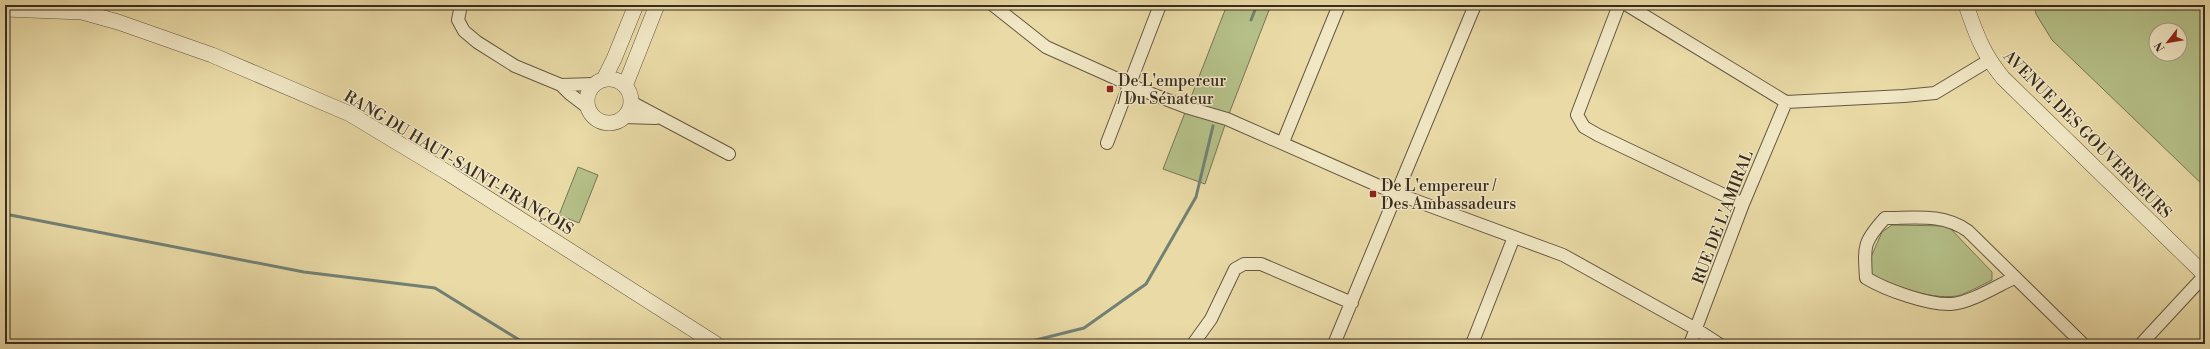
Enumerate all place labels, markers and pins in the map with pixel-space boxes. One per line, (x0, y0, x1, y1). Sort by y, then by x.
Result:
place label: De L'empereur / Du Sénateur (1117, 71, 1226, 109)
marker: De L'empereur / Du Sénateur (1105, 84, 1115, 94)
place label: De L'empereur / Des Ambassadeurs (1381, 176, 1516, 214)
marker: De L'empereur / Des Ambassadeurs (1368, 189, 1378, 199)

